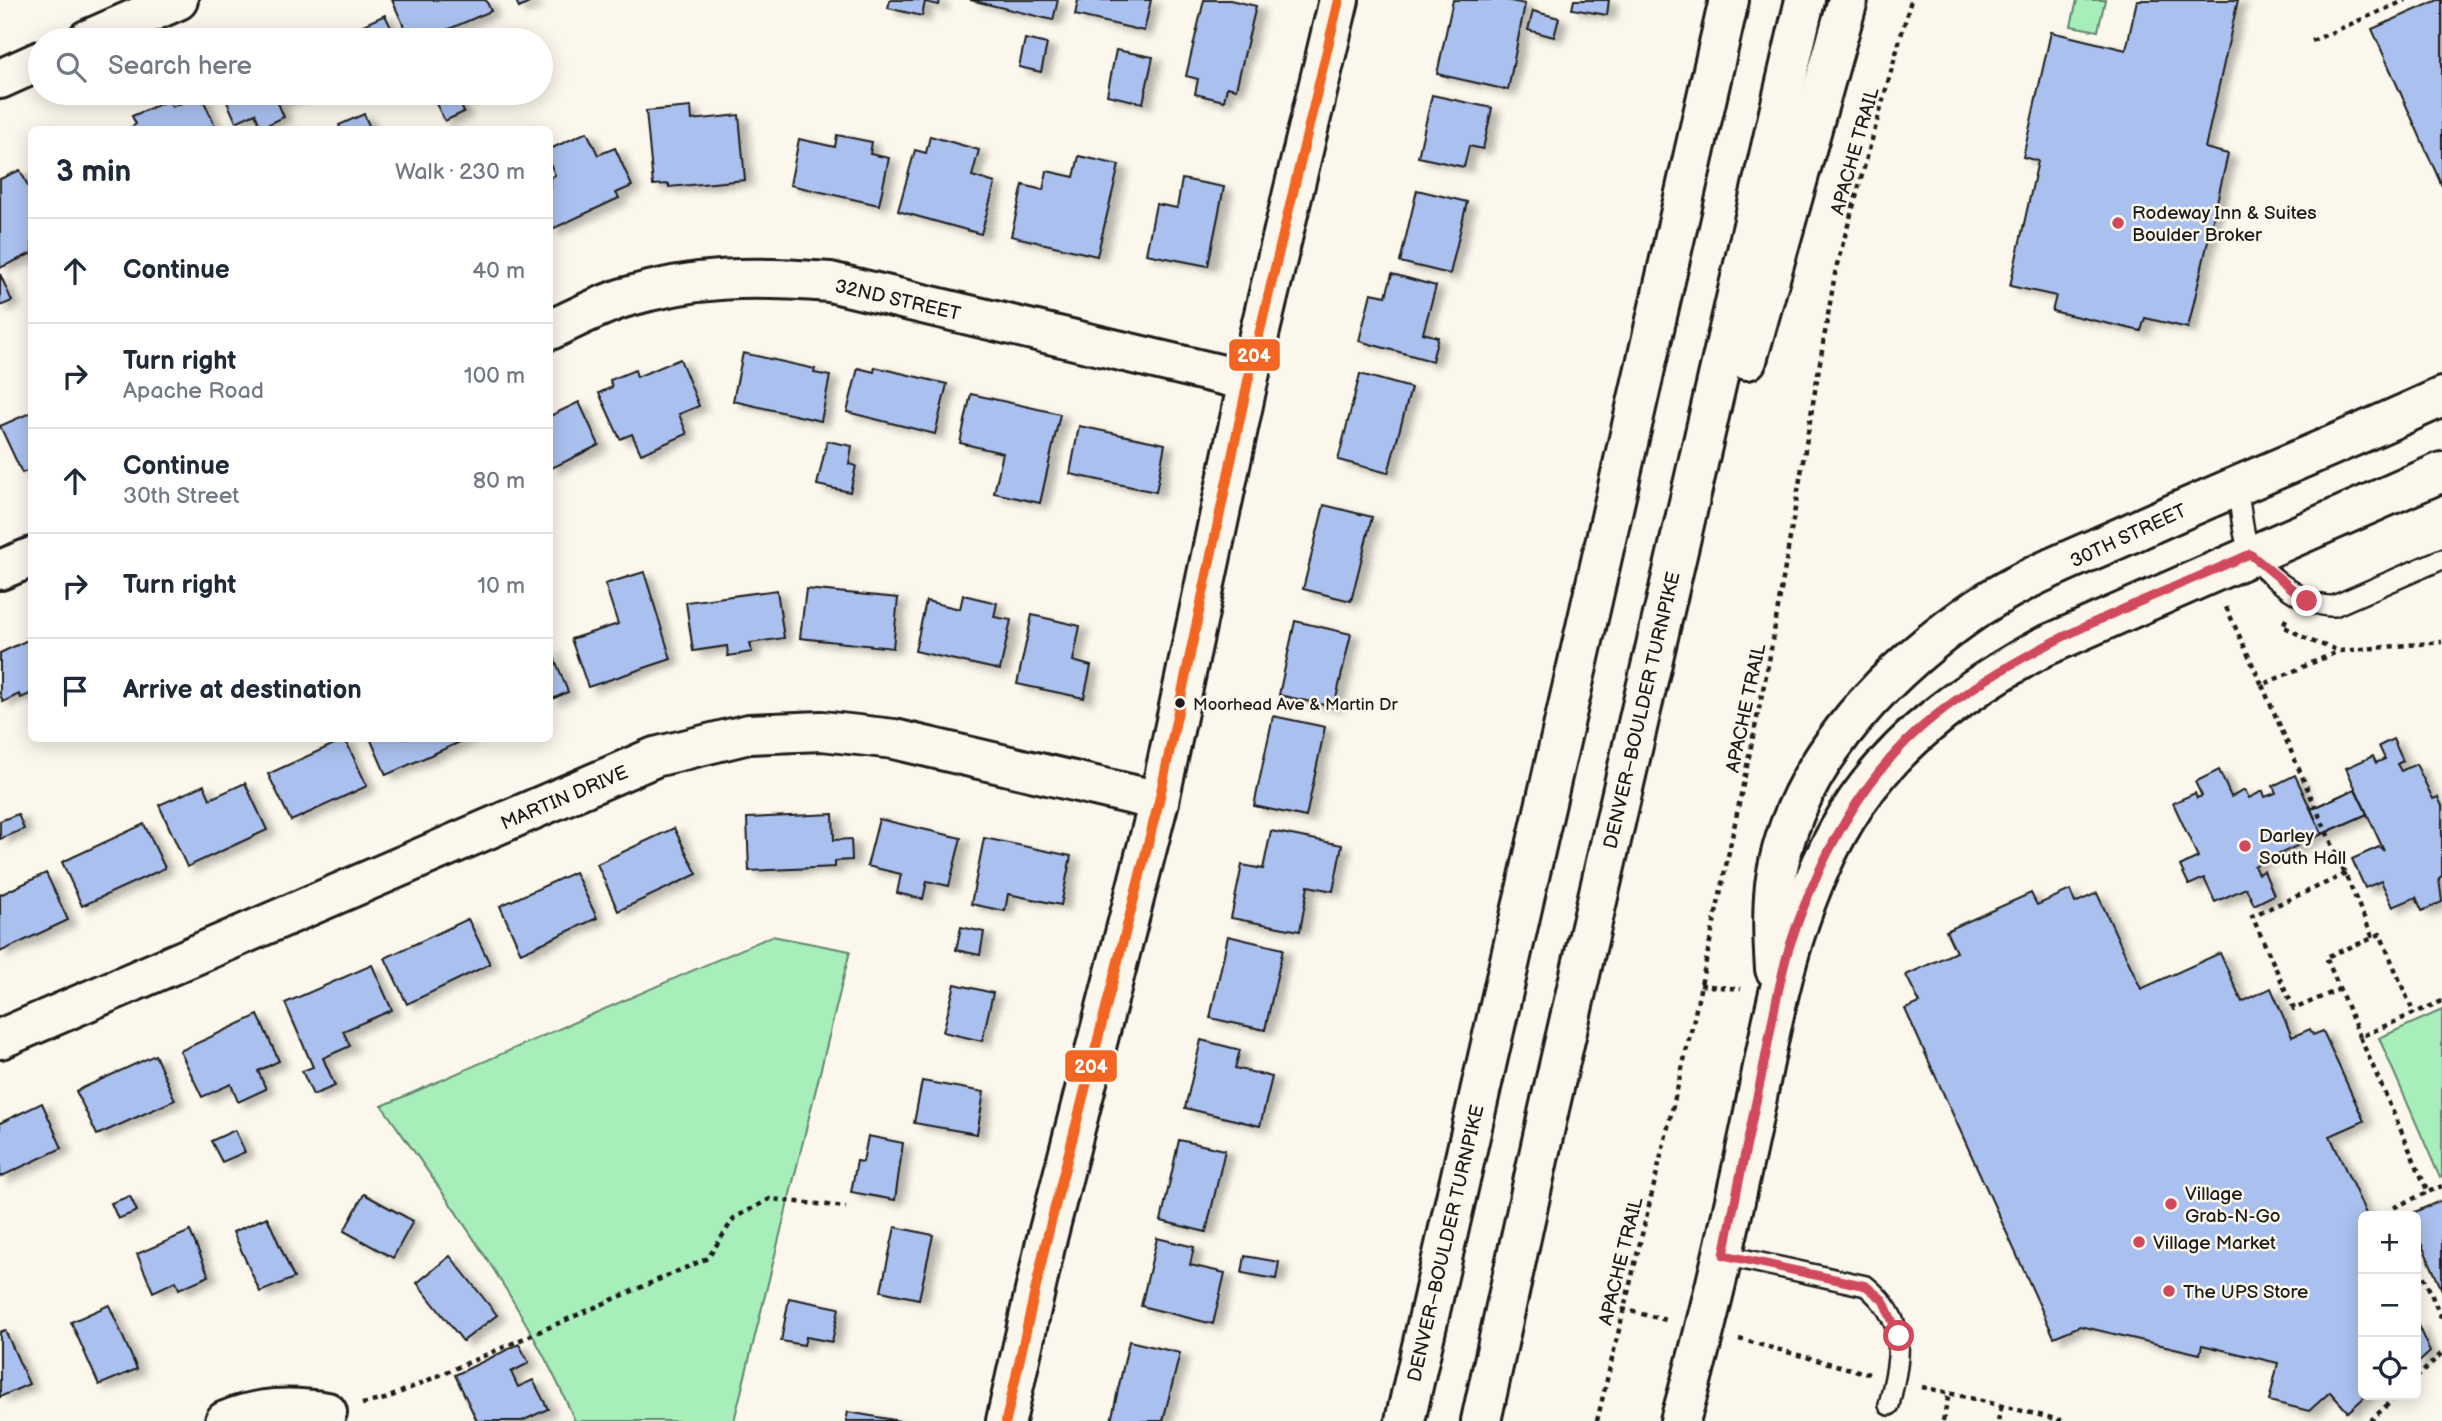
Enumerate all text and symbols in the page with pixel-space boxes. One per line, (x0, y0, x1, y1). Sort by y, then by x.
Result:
search box (28, 28, 553, 105)
icon: search (52, 48, 90, 86)
text: Search here (108, 51, 252, 82)
street label: APACHE TRAIL (1826, 85, 1885, 218)
text: 3 min (56, 154, 131, 190)
text: Walk · 230 m (395, 158, 525, 186)
place label: Rodeway Inn & Suites Boulder Broker (2132, 202, 2317, 247)
marker: Rodeway Inn & Suites Boulder Broker (2110, 215, 2126, 231)
icon: ahead (56, 252, 94, 290)
text: Continue (123, 255, 230, 286)
text: 40 m (472, 257, 525, 285)
street label: 32ND STREET (833, 275, 963, 326)
line badge: 204 (1228, 338, 1281, 372)
text: 204 (1237, 345, 1271, 368)
text: Turn right (123, 346, 236, 377)
icon: right (56, 357, 94, 395)
text: 100 m (464, 362, 525, 390)
text: Apache Road (123, 377, 264, 405)
text: Continue (123, 451, 230, 482)
icon: ahead (56, 462, 94, 500)
text: 80 m (473, 467, 525, 495)
text: 30th Street (123, 482, 239, 510)
street label: 30TH STREET (2067, 499, 2191, 573)
icon: right (56, 567, 94, 605)
text: Turn right (123, 570, 236, 601)
street label: DENVER–BOULDER TURNPIKE (1599, 570, 1686, 851)
text: 10 m (477, 572, 525, 600)
route end (2291, 585, 2322, 616)
street label: APACHE TRAIL (1722, 642, 1771, 775)
icon: arrive (56, 672, 94, 710)
text: Arrive at destination (123, 675, 362, 706)
place label: Moorhead Ave & Martin Dr (1193, 695, 1398, 715)
marker: Moorhead Ave & Martin Dr (1173, 696, 1187, 710)
street label: MARTIN DRIVE (498, 761, 632, 835)
place label: Darley South Hall (2259, 825, 2346, 870)
marker: Darley South Hall (2237, 838, 2253, 854)
line badge: 204 (1064, 1049, 1118, 1083)
text: 204 (1074, 1056, 1108, 1079)
street label: DENVER–BOULDER TURNPIKE (1403, 1103, 1490, 1384)
place label: Village Grab-N-Go (2185, 1183, 2280, 1228)
street label: APACHE TRAIL (1594, 1195, 1649, 1328)
marker: Village Grab-N-Go (2163, 1196, 2179, 1212)
map controls (2358, 1211, 2421, 1400)
button: + (2358, 1211, 2421, 1274)
place label: Village Market (2153, 1232, 2276, 1255)
marker: Village Market (2131, 1234, 2147, 1250)
button: − (2358, 1274, 2421, 1337)
place label: The UPS Store (2183, 1281, 2308, 1304)
marker: The UPS Store (2161, 1283, 2177, 1299)
route start (1883, 1320, 1914, 1351)
button: locate (2358, 1337, 2421, 1400)

